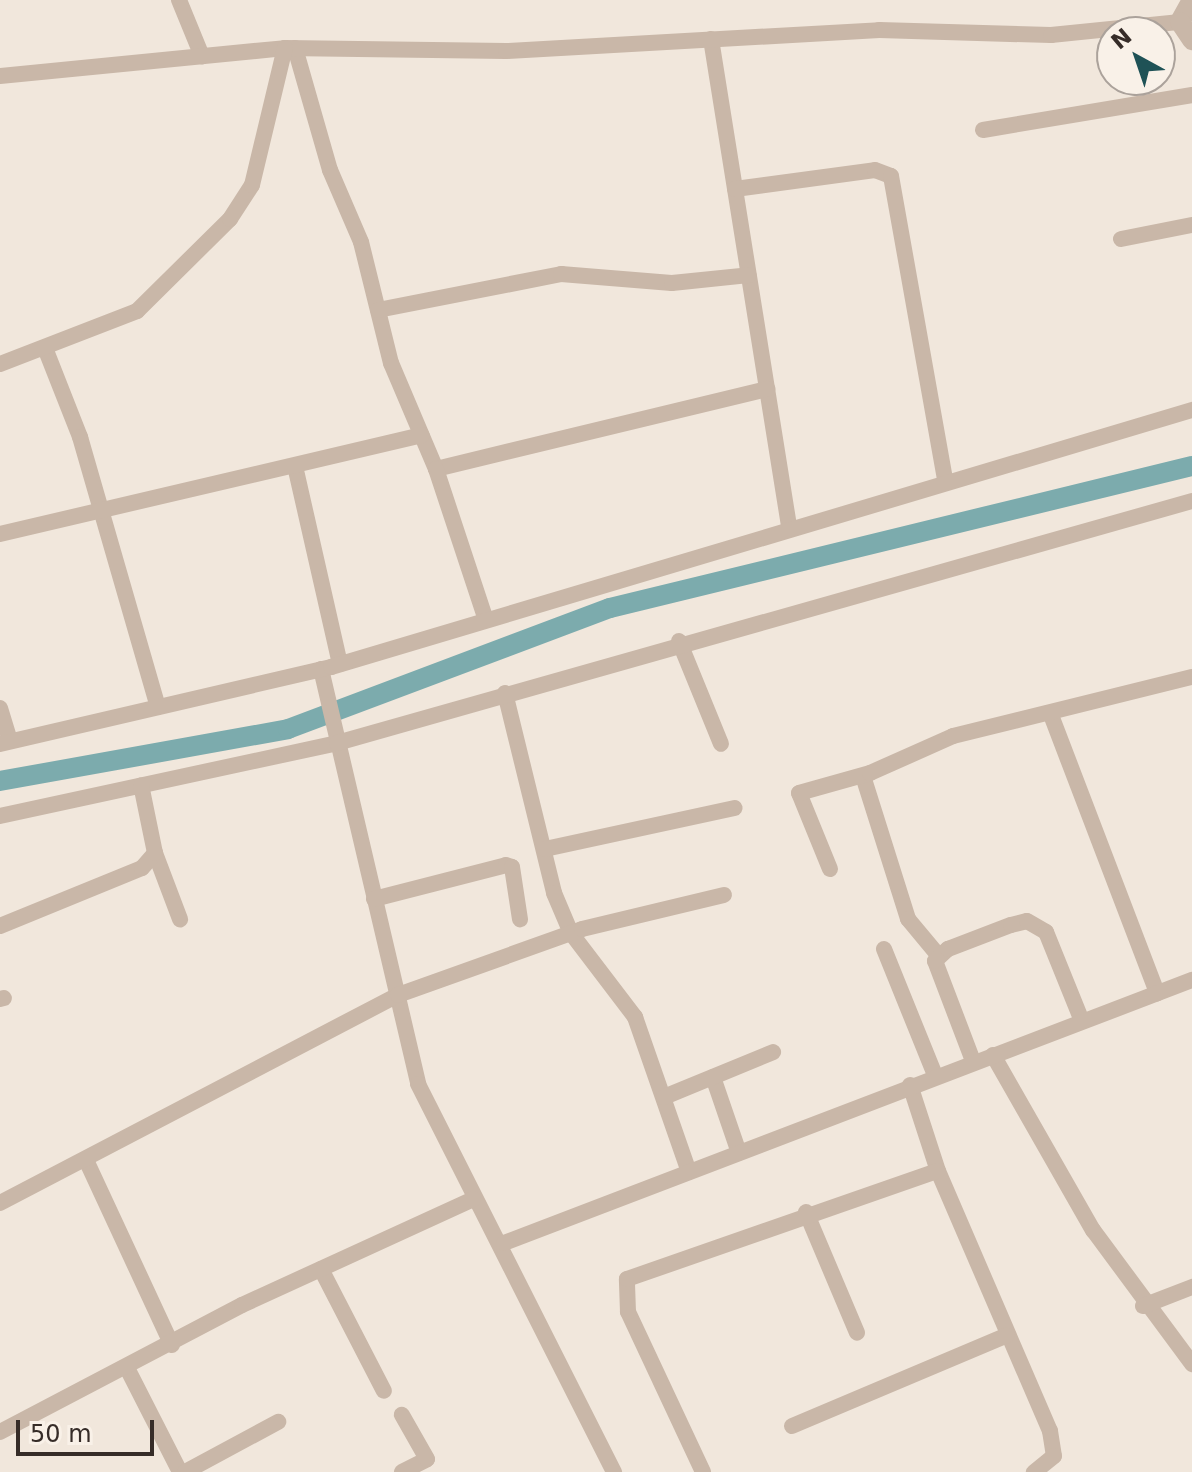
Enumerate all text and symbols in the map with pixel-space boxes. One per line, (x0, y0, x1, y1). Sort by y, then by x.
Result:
north arrow (1096, 16, 1176, 96)
text: N (1106, 23, 1137, 54)
scale bar (20, 1404, 158, 1454)
text: 50 m (30, 1420, 92, 1448)

